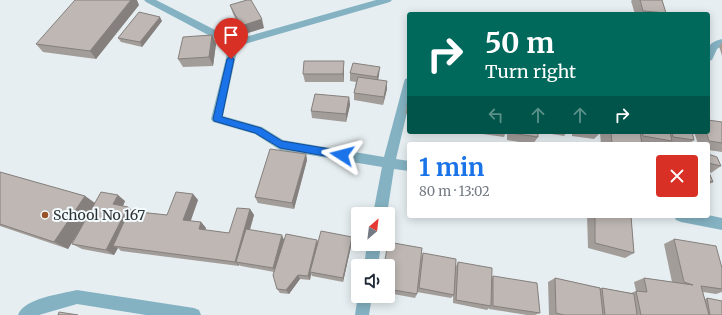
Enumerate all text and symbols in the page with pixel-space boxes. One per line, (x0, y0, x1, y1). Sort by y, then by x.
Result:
pin (214, 18, 248, 59)
icon: arrive (220, 24, 242, 46)
text: 50 m (485, 25, 554, 61)
icon: right (419, 28, 471, 80)
text: Turn right (485, 60, 576, 83)
icon: left (485, 104, 507, 126)
icon: ahead (527, 104, 549, 126)
icon: ahead (569, 104, 591, 126)
icon: right (611, 104, 633, 126)
position arrow (321, 134, 363, 176)
text: 1 min (419, 152, 484, 183)
button: close (656, 155, 698, 197)
text: 80 m · 13:02 (419, 183, 490, 200)
place label: School No 167 (53, 206, 145, 224)
north arrow (351, 207, 395, 251)
map controls (351, 207, 395, 303)
marker: School No 167 (40, 210, 50, 220)
button: sound (351, 259, 395, 303)

